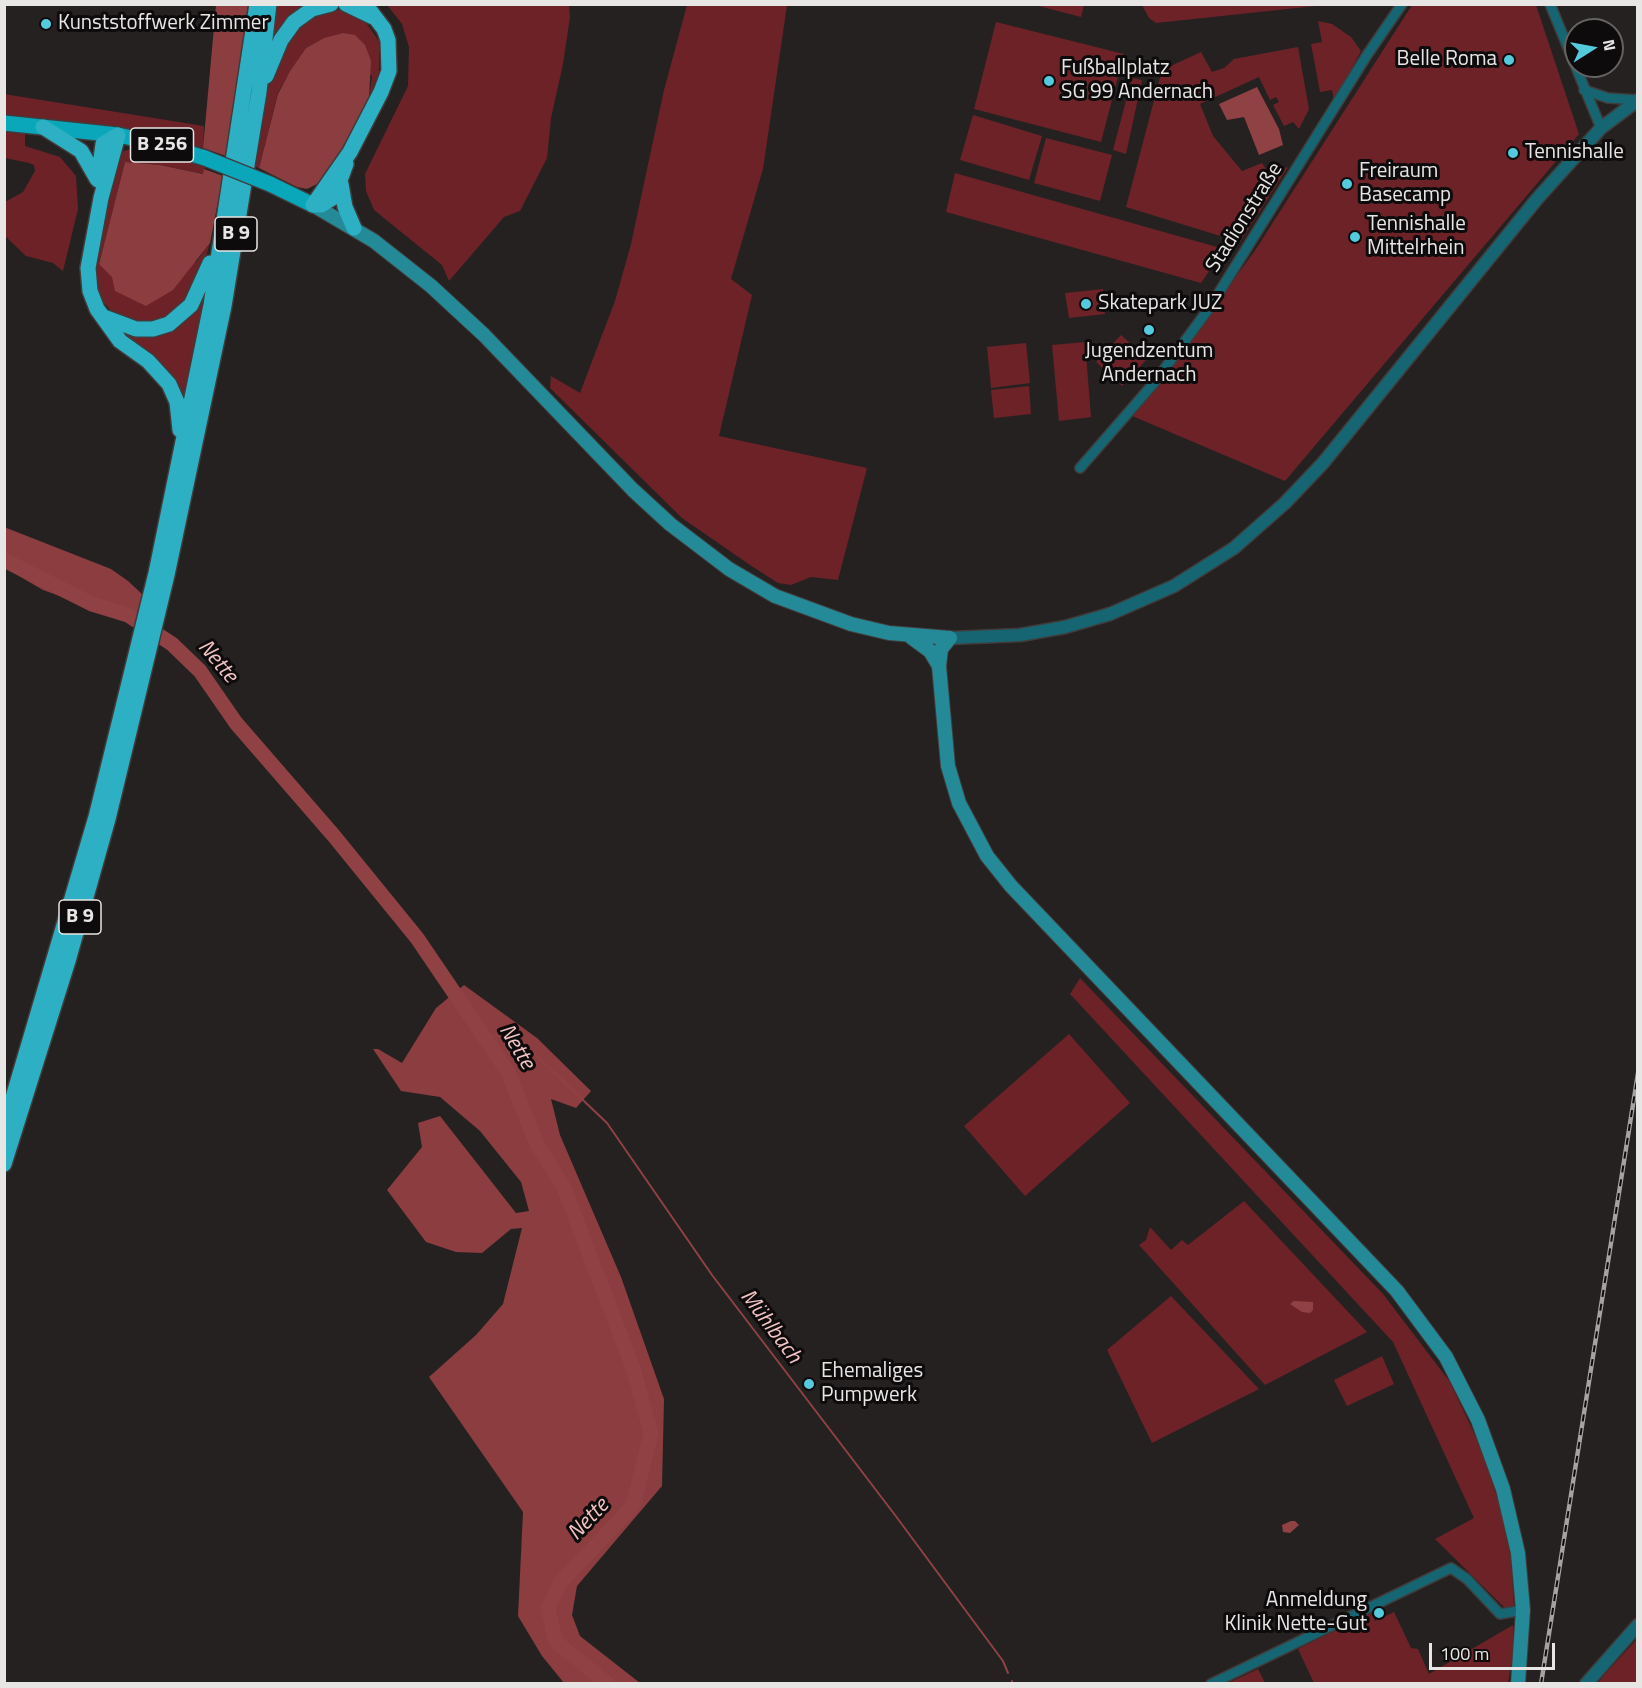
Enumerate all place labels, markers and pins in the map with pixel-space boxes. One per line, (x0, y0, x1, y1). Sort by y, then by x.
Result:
place label: Kunststoffwerk Zimmer (58, 11, 269, 37)
marker: Kunststoffwerk Zimmer (39, 17, 53, 31)
place label: Belle Roma (1397, 47, 1497, 73)
marker: Belle Roma (1502, 53, 1516, 67)
place label: Fußballplatz SG 99 Andernach (1061, 56, 1213, 106)
marker: Fußballplatz SG 99 Andernach (1042, 74, 1056, 88)
place label: Tennishalle (1525, 140, 1624, 166)
marker: Tennishalle (1506, 146, 1520, 160)
place label: Freiraum Basecamp (1359, 159, 1451, 209)
marker: Freiraum Basecamp (1340, 177, 1354, 191)
place label: Tennishalle Mittelrhein (1367, 212, 1466, 262)
marker: Tennishalle Mittelrhein (1348, 230, 1362, 244)
place label: Skatepark JUZ (1098, 291, 1222, 317)
marker: Skatepark JUZ (1079, 297, 1093, 311)
marker: Jugendzentum Andernach (1142, 323, 1156, 337)
place label: Jugendzentum Andernach (1085, 339, 1213, 389)
place label: Ehemaliges Pumpwerk (821, 1359, 923, 1409)
marker: Ehemaliges Pumpwerk (802, 1377, 816, 1391)
place label: Anmeldung Klinik Nette-Gut (1224, 1588, 1367, 1638)
marker: Anmeldung Klinik Nette-Gut (1372, 1606, 1386, 1620)

